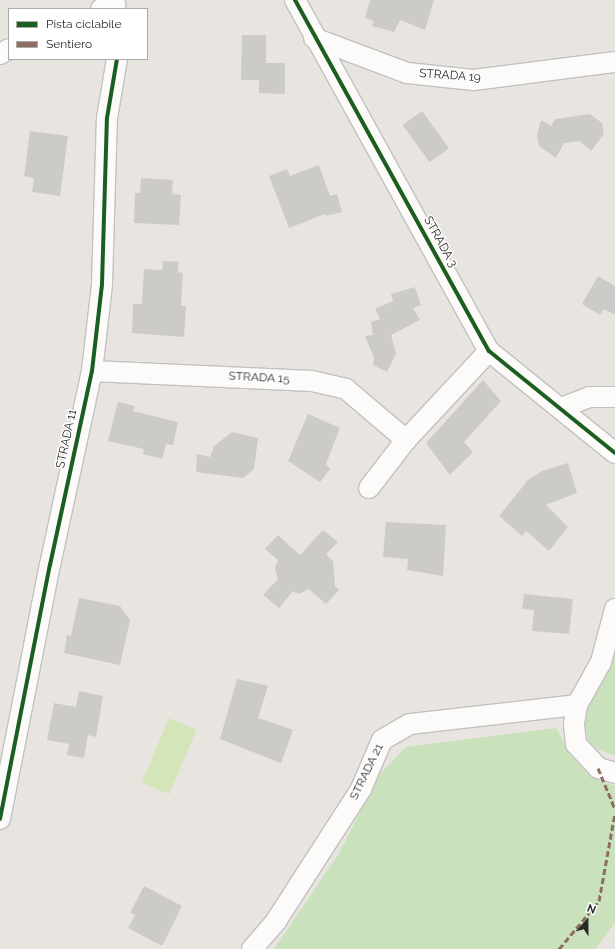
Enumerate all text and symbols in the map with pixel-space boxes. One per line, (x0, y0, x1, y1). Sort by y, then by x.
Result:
legend (8, 8, 148, 60)
text: Pista ciclabile (46, 17, 121, 31)
text: Sentiero (46, 37, 92, 51)
street label: STRADA 19 (419, 67, 481, 85)
street label: STRADA 3 (420, 214, 460, 270)
street label: STRADA 15 (228, 369, 290, 387)
street label: STRADA 11 (54, 408, 80, 470)
street label: STRADA 21 (347, 741, 387, 803)
north arrow (567, 901, 607, 941)
text: N (585, 902, 598, 917)

